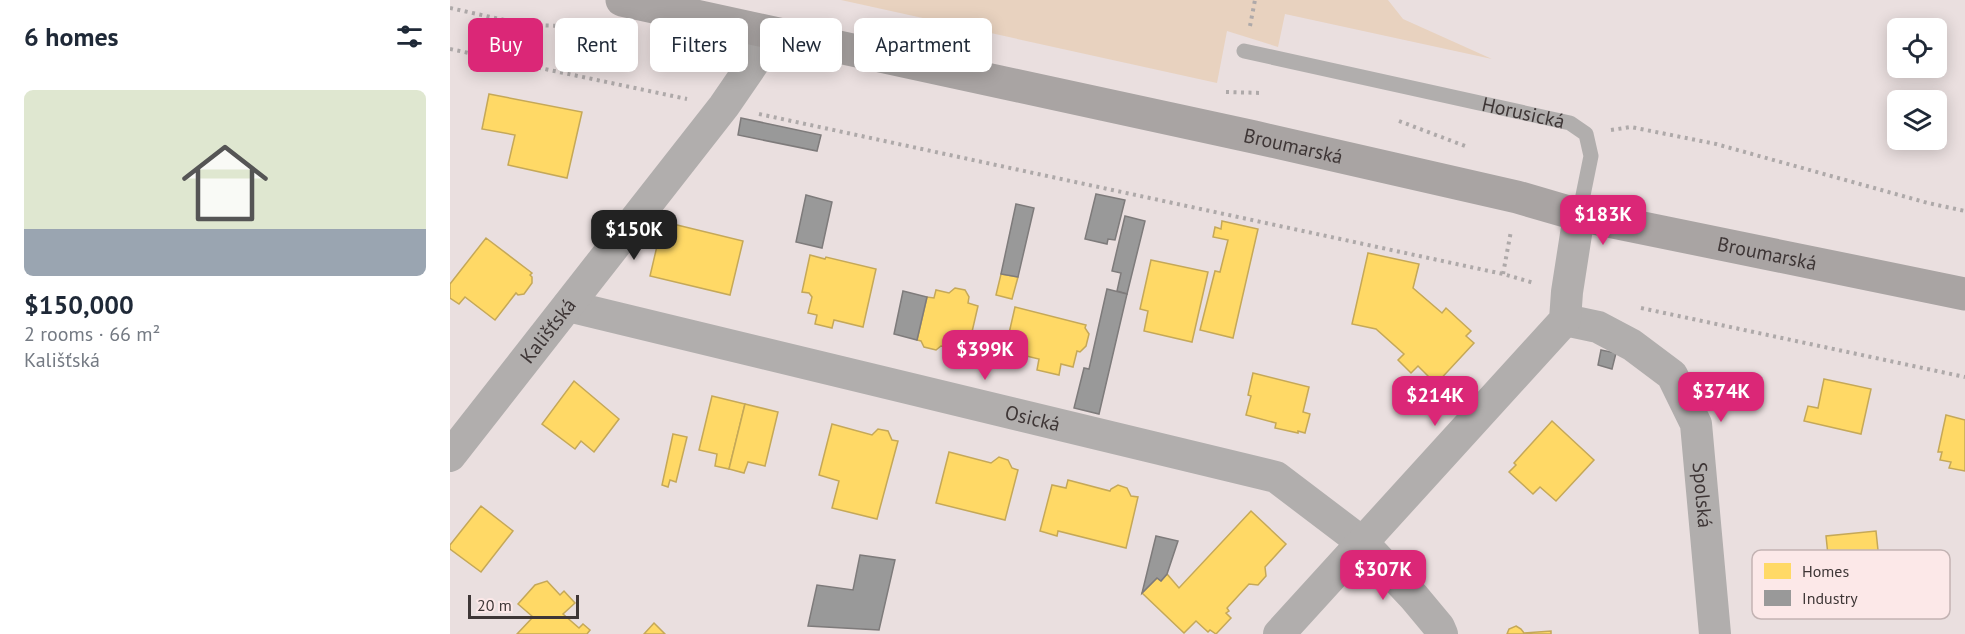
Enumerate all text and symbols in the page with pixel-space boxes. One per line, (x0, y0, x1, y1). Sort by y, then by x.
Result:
chip: Buy (468, 18, 543, 72)
chip: Rent (555, 18, 638, 72)
chip: Filters (650, 18, 748, 72)
chip: New (760, 18, 842, 72)
chip: Apartment (854, 18, 992, 72)
map controls (1887, 18, 1947, 150)
button: locate (1887, 18, 1947, 78)
text: 6 homes (24, 20, 119, 53)
icon: filters (393, 20, 426, 53)
button: layers (1887, 90, 1947, 150)
street label: Horusická (1479, 91, 1567, 134)
street label: Broumarská (1241, 122, 1345, 170)
icon: home (171, 129, 279, 237)
pin: $183K (1561, 195, 1645, 246)
text: $183K (1574, 201, 1632, 227)
pin: $150K (592, 210, 676, 261)
text: $150K (605, 216, 663, 242)
street label: Broumarská (1715, 231, 1819, 276)
text: $150,000 (24, 288, 134, 321)
street label: Kališťská (514, 293, 582, 369)
text: 2 rooms · 66 m² (24, 321, 160, 347)
pin: $399K (943, 330, 1027, 381)
text: $399K (956, 336, 1014, 362)
text: Kališťská (24, 347, 100, 373)
pin: $374K (1679, 372, 1763, 423)
pin: $214K (1393, 376, 1477, 427)
text: $374K (1692, 378, 1750, 404)
text: $214K (1406, 382, 1464, 408)
street label: Osická (1002, 399, 1063, 437)
street label: Spolská (1686, 461, 1718, 529)
pin: $307K (1341, 550, 1425, 601)
legend (1752, 550, 1950, 619)
text: $307K (1354, 556, 1412, 582)
text: Homes (1802, 561, 1849, 581)
text: Industry (1802, 588, 1858, 608)
scale bar (468, 592, 579, 620)
text: 20 m (477, 595, 512, 615)

